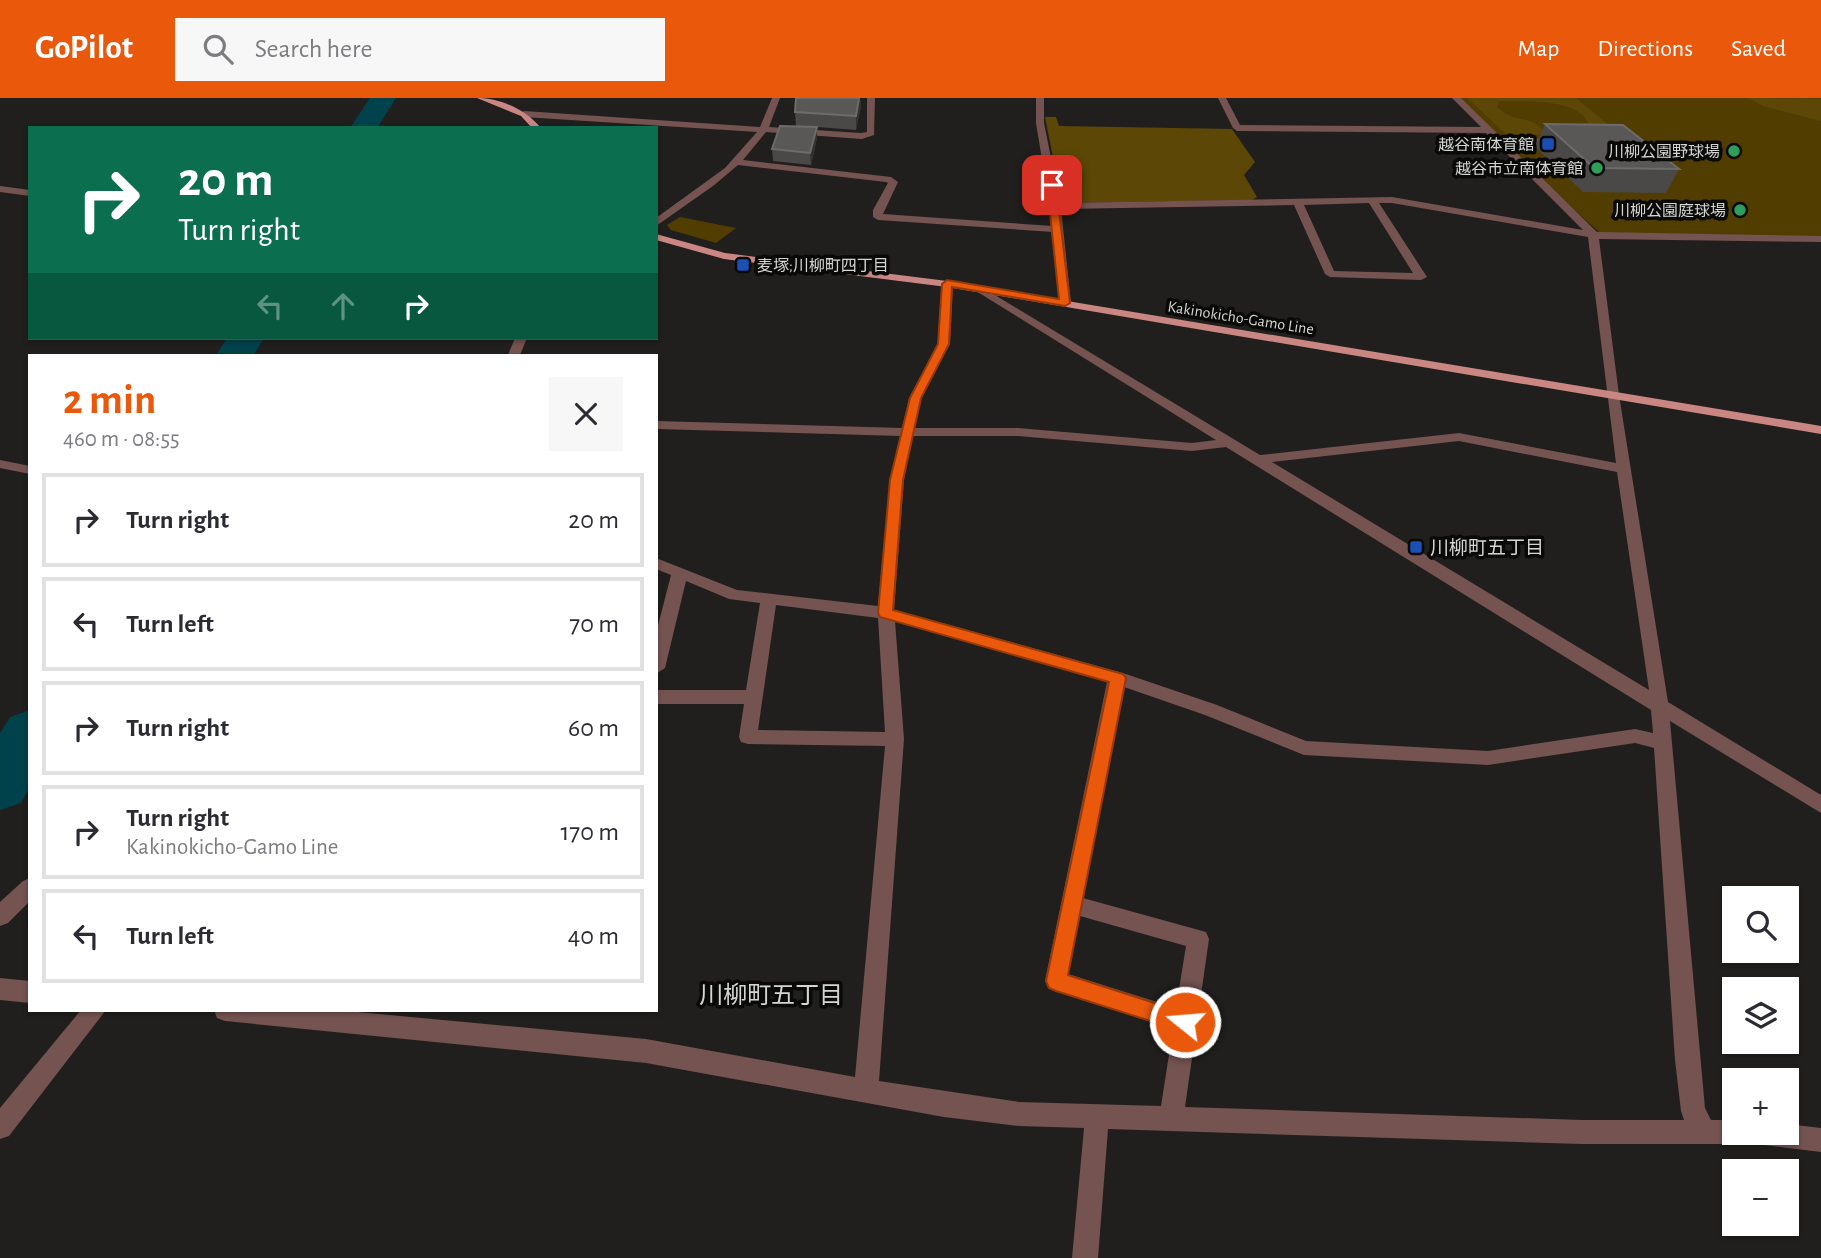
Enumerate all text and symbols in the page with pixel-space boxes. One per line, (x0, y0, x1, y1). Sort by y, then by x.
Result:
search box (175, 18, 665, 81)
icon: search (199, 30, 237, 68)
text: GoPilot (35, 32, 133, 65)
text: Search here (255, 36, 372, 62)
text: Map (1517, 37, 1559, 61)
text: Directions (1597, 37, 1693, 61)
text: Saved (1731, 37, 1786, 61)
place label: 越谷南体育館 (1438, 136, 1534, 153)
marker: 越谷南体育館 (1540, 136, 1556, 152)
place label: 川柳公園野球場 (1608, 143, 1720, 160)
marker: 川柳公園野球場 (1726, 143, 1742, 159)
icon: right (63, 154, 154, 245)
pin (1022, 155, 1082, 215)
text: 20 m (178, 156, 274, 205)
place label: 越谷市立南体育館 (1455, 160, 1583, 177)
marker: 越谷市立南体育館 (1589, 160, 1605, 176)
icon: arrive (1033, 166, 1071, 204)
place label: 川柳公園庭球場 (1614, 202, 1726, 219)
marker: 川柳公園庭球場 (1732, 202, 1748, 218)
text: Turn right (178, 214, 300, 246)
marker: 麦塚;川柳町四丁目 (735, 257, 751, 273)
place label: 麦塚;川柳町四丁目 (757, 257, 889, 274)
icon: left (251, 287, 289, 325)
icon: ahead (324, 287, 362, 325)
icon: right (397, 287, 435, 325)
street label: Kakinokicho-Gamo Line (1167, 299, 1315, 337)
button: close (549, 377, 623, 451)
text: 2 min (63, 379, 156, 421)
text: 460 m · 08:55 (63, 428, 180, 451)
icon: right (67, 501, 105, 539)
text: Turn right (126, 507, 229, 533)
text: 20 m (568, 507, 619, 533)
place label: 川柳町五丁目 (1430, 537, 1544, 558)
marker: 川柳町五丁目 (1408, 539, 1424, 555)
icon: left (67, 605, 105, 643)
text: Turn left (126, 611, 214, 637)
text: 70 m (569, 611, 619, 637)
icon: right (67, 709, 105, 747)
text: Turn right (126, 715, 229, 741)
text: 60 m (568, 715, 619, 741)
text: Turn right (126, 805, 229, 831)
icon: right (67, 813, 105, 851)
text: 170 m (560, 819, 619, 845)
text: Kakinokicho-Gamo Line (126, 836, 338, 859)
map controls (1722, 886, 1799, 1236)
button: search (1722, 886, 1799, 963)
icon: left (67, 917, 105, 955)
text: Turn left (126, 923, 214, 949)
text: 40 m (568, 923, 619, 949)
button: layers (1722, 977, 1799, 1054)
district label: 川柳町五丁目 (699, 982, 843, 1008)
position arrow (1148, 985, 1222, 1059)
button: + (1722, 1068, 1799, 1145)
button: − (1722, 1159, 1799, 1236)

